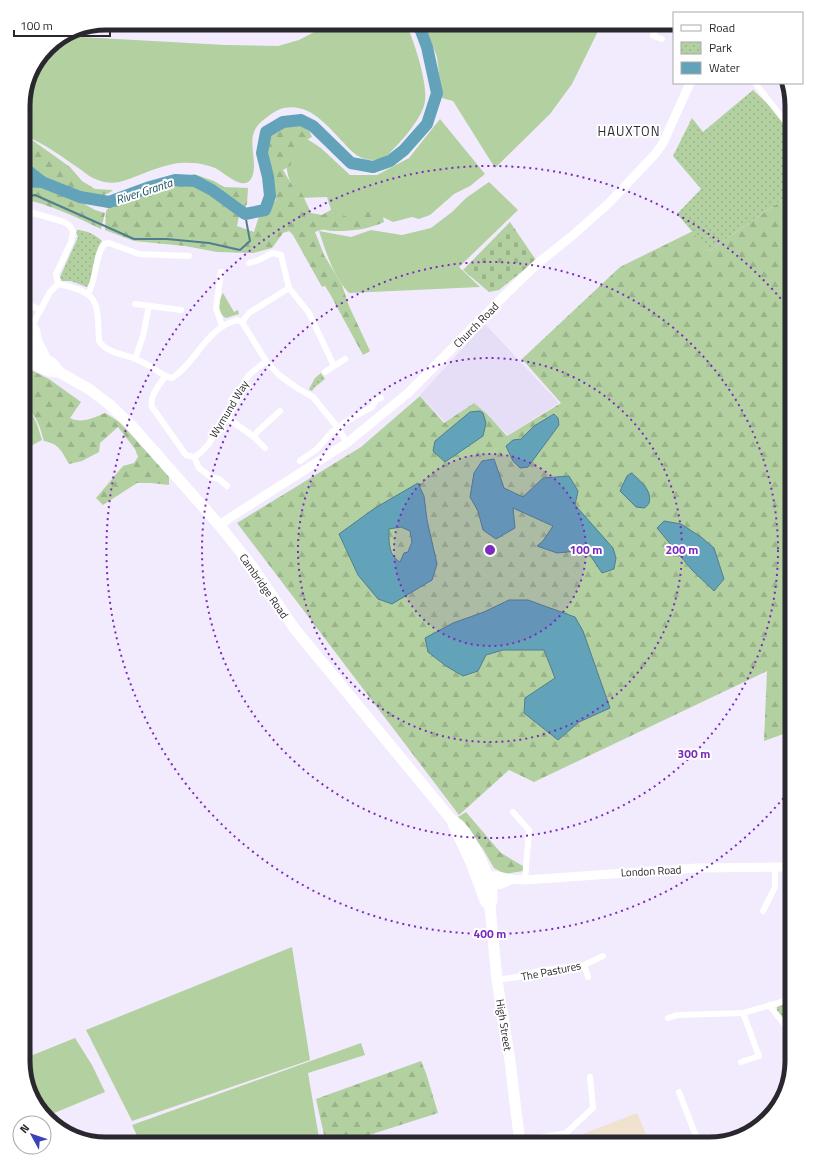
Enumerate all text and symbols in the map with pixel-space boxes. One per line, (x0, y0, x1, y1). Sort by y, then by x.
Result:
scale bar (14, 12, 110, 38)
legend (673, 12, 803, 84)
text: 100 m (20, 16, 53, 35)
text: Road (709, 18, 735, 37)
text: Park (709, 38, 732, 57)
text: Water (709, 58, 740, 77)
district label: HAUXTON (597, 121, 661, 141)
water label: River Granta (113, 173, 176, 209)
street label: Church Road (450, 299, 502, 351)
street label: Wymund Way (206, 377, 253, 441)
text: 100 m (570, 540, 602, 559)
text: 200 m (666, 540, 698, 559)
centre of rings (483, 543, 497, 557)
street label: Cambridge Road (236, 550, 292, 622)
text: 300 m (678, 744, 710, 763)
street label: London Road (620, 861, 682, 881)
text: 400 m (474, 924, 506, 943)
street label: The Pastures (520, 957, 582, 985)
street label: High Street (492, 998, 516, 1052)
north arrow (12, 1115, 52, 1155)
text: N (16, 1121, 33, 1137)

